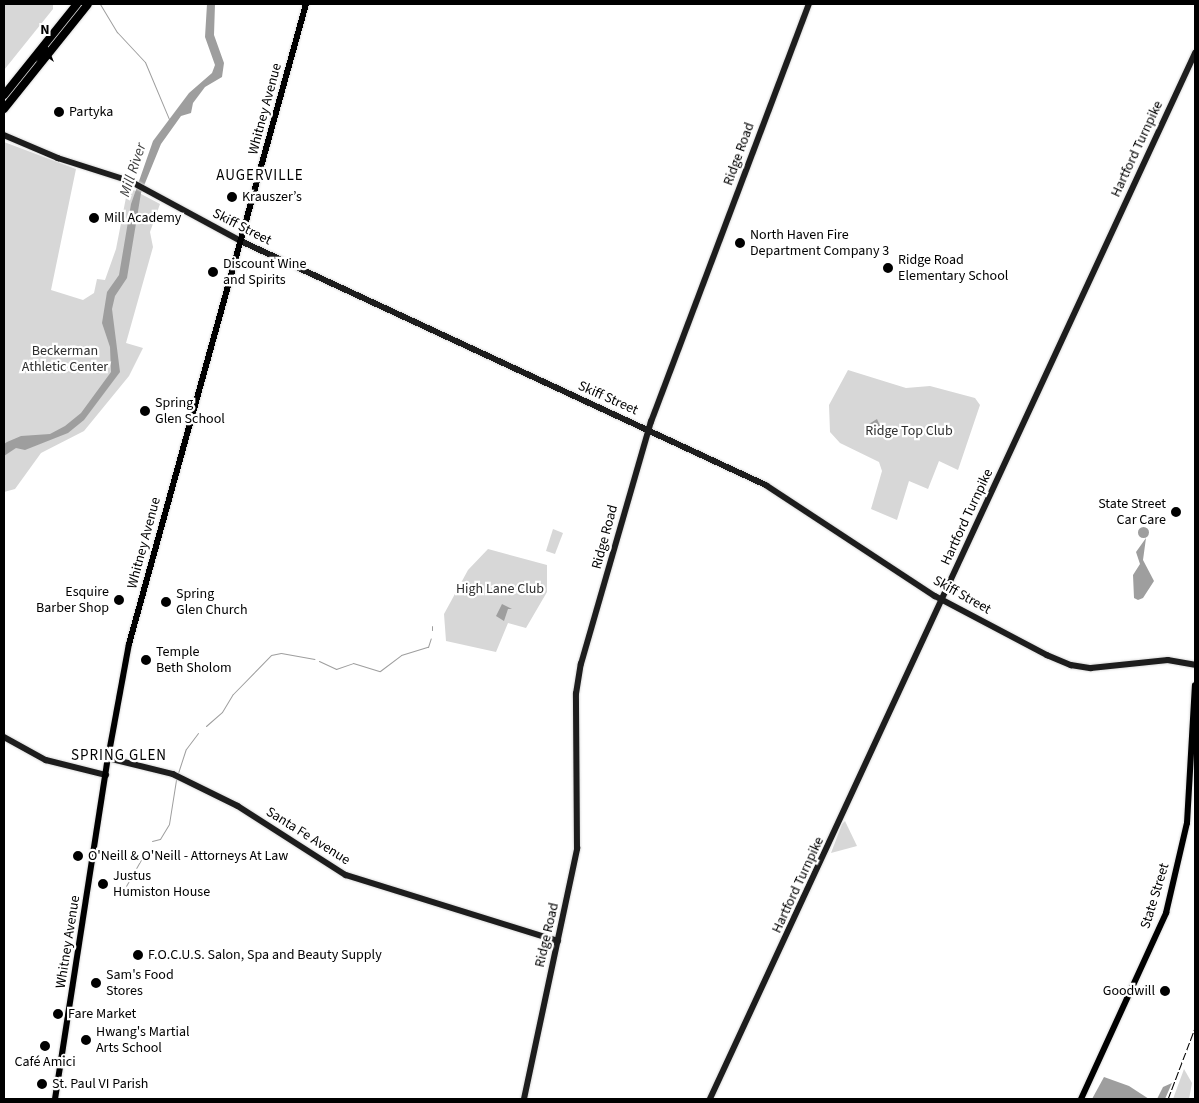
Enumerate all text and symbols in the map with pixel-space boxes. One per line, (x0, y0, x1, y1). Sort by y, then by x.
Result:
north arrow (20, 20, 70, 70)
text: N (40, 20, 50, 40)
street label: Whitney Avenue (245, 61, 285, 157)
street label: Hartford Turnpike (1107, 98, 1167, 200)
place label: Partyka (69, 104, 113, 120)
marker: Partyka (53, 106, 65, 118)
street label: Ridge Road (720, 120, 758, 188)
water label: Mill River (116, 141, 150, 199)
district label: AUGERVILLE (215, 167, 305, 185)
place label: Krauszer’s (242, 189, 302, 205)
marker: Krauszer’s (226, 191, 238, 203)
street label: Skiff Street (210, 205, 274, 249)
place label: Mill Academy (104, 210, 181, 226)
marker: Mill Academy (88, 212, 100, 224)
place label: North Haven Fire Department Company 3 (750, 227, 889, 260)
marker: North Haven Fire Department Company 3 (734, 237, 746, 249)
place label: Ridge Road Elementary School (898, 252, 1008, 284)
place label: Discount Wine and Spirits (223, 256, 306, 288)
marker: Ridge Road Elementary School (882, 262, 894, 274)
marker: Discount Wine and Spirits (207, 266, 219, 278)
park label: Beckerman Athletic Center (22, 343, 108, 376)
street label: Skiff Street (575, 377, 641, 419)
place label: Spring Glen School (155, 395, 225, 428)
marker: Spring Glen School (139, 405, 151, 417)
park label: Ridge Top Club (865, 423, 953, 439)
street label: Hartford Turnpike (937, 466, 997, 568)
street label: Whitney Avenue (124, 495, 164, 591)
place label: State Street Car Care (1098, 496, 1166, 528)
street label: Ridge Road (588, 503, 622, 571)
marker: State Street Car Care (1170, 506, 1182, 518)
street label: Skiff Street (930, 572, 994, 618)
park label: High Lane Club (456, 581, 544, 597)
place label: Esquire Barber Shop (36, 584, 109, 616)
place label: Spring Glen Church (176, 586, 248, 618)
marker: Esquire Barber Shop (113, 594, 125, 606)
marker: Spring Glen Church (160, 596, 172, 608)
place label: Temple Beth Sholom (156, 644, 232, 676)
marker: Temple Beth Sholom (140, 654, 152, 666)
district label: SPRING GLEN (70, 747, 168, 765)
street label: Santa Fe Avenue (263, 803, 353, 869)
street label: Hartford Turnpike (768, 834, 828, 936)
place label: O'Neill & O'Neill - Attorneys At Law (88, 848, 288, 864)
marker: O'Neill & O'Neill - Attorneys At Law (72, 850, 84, 862)
street label: State Street (1137, 861, 1173, 931)
place label: Justus Humiston House (113, 868, 210, 900)
marker: Justus Humiston House (97, 878, 109, 890)
street label: Whitney Avenue (52, 894, 84, 990)
street label: Ridge Road (531, 901, 563, 969)
place label: F.O.C.U.S. Salon, Spa and Beauty Supply (148, 947, 382, 963)
marker: F.O.C.U.S. Salon, Spa and Beauty Supply (132, 949, 144, 961)
place label: Sam's Food Stores (106, 967, 174, 1000)
marker: Sam's Food Stores (90, 977, 102, 989)
place label: Goodwill (1103, 983, 1155, 999)
marker: Goodwill (1159, 985, 1171, 997)
place label: Fare Market (68, 1006, 136, 1022)
marker: Fare Market (52, 1008, 64, 1020)
place label: Hwang's Martial Arts School (96, 1024, 190, 1056)
marker: Hwang's Martial Arts School (80, 1034, 92, 1046)
marker: Café Amici (39, 1040, 51, 1052)
place label: Café Amici (14, 1054, 76, 1070)
place label: St. Paul VI Parish (52, 1076, 148, 1092)
marker: St. Paul VI Parish (36, 1078, 48, 1090)

